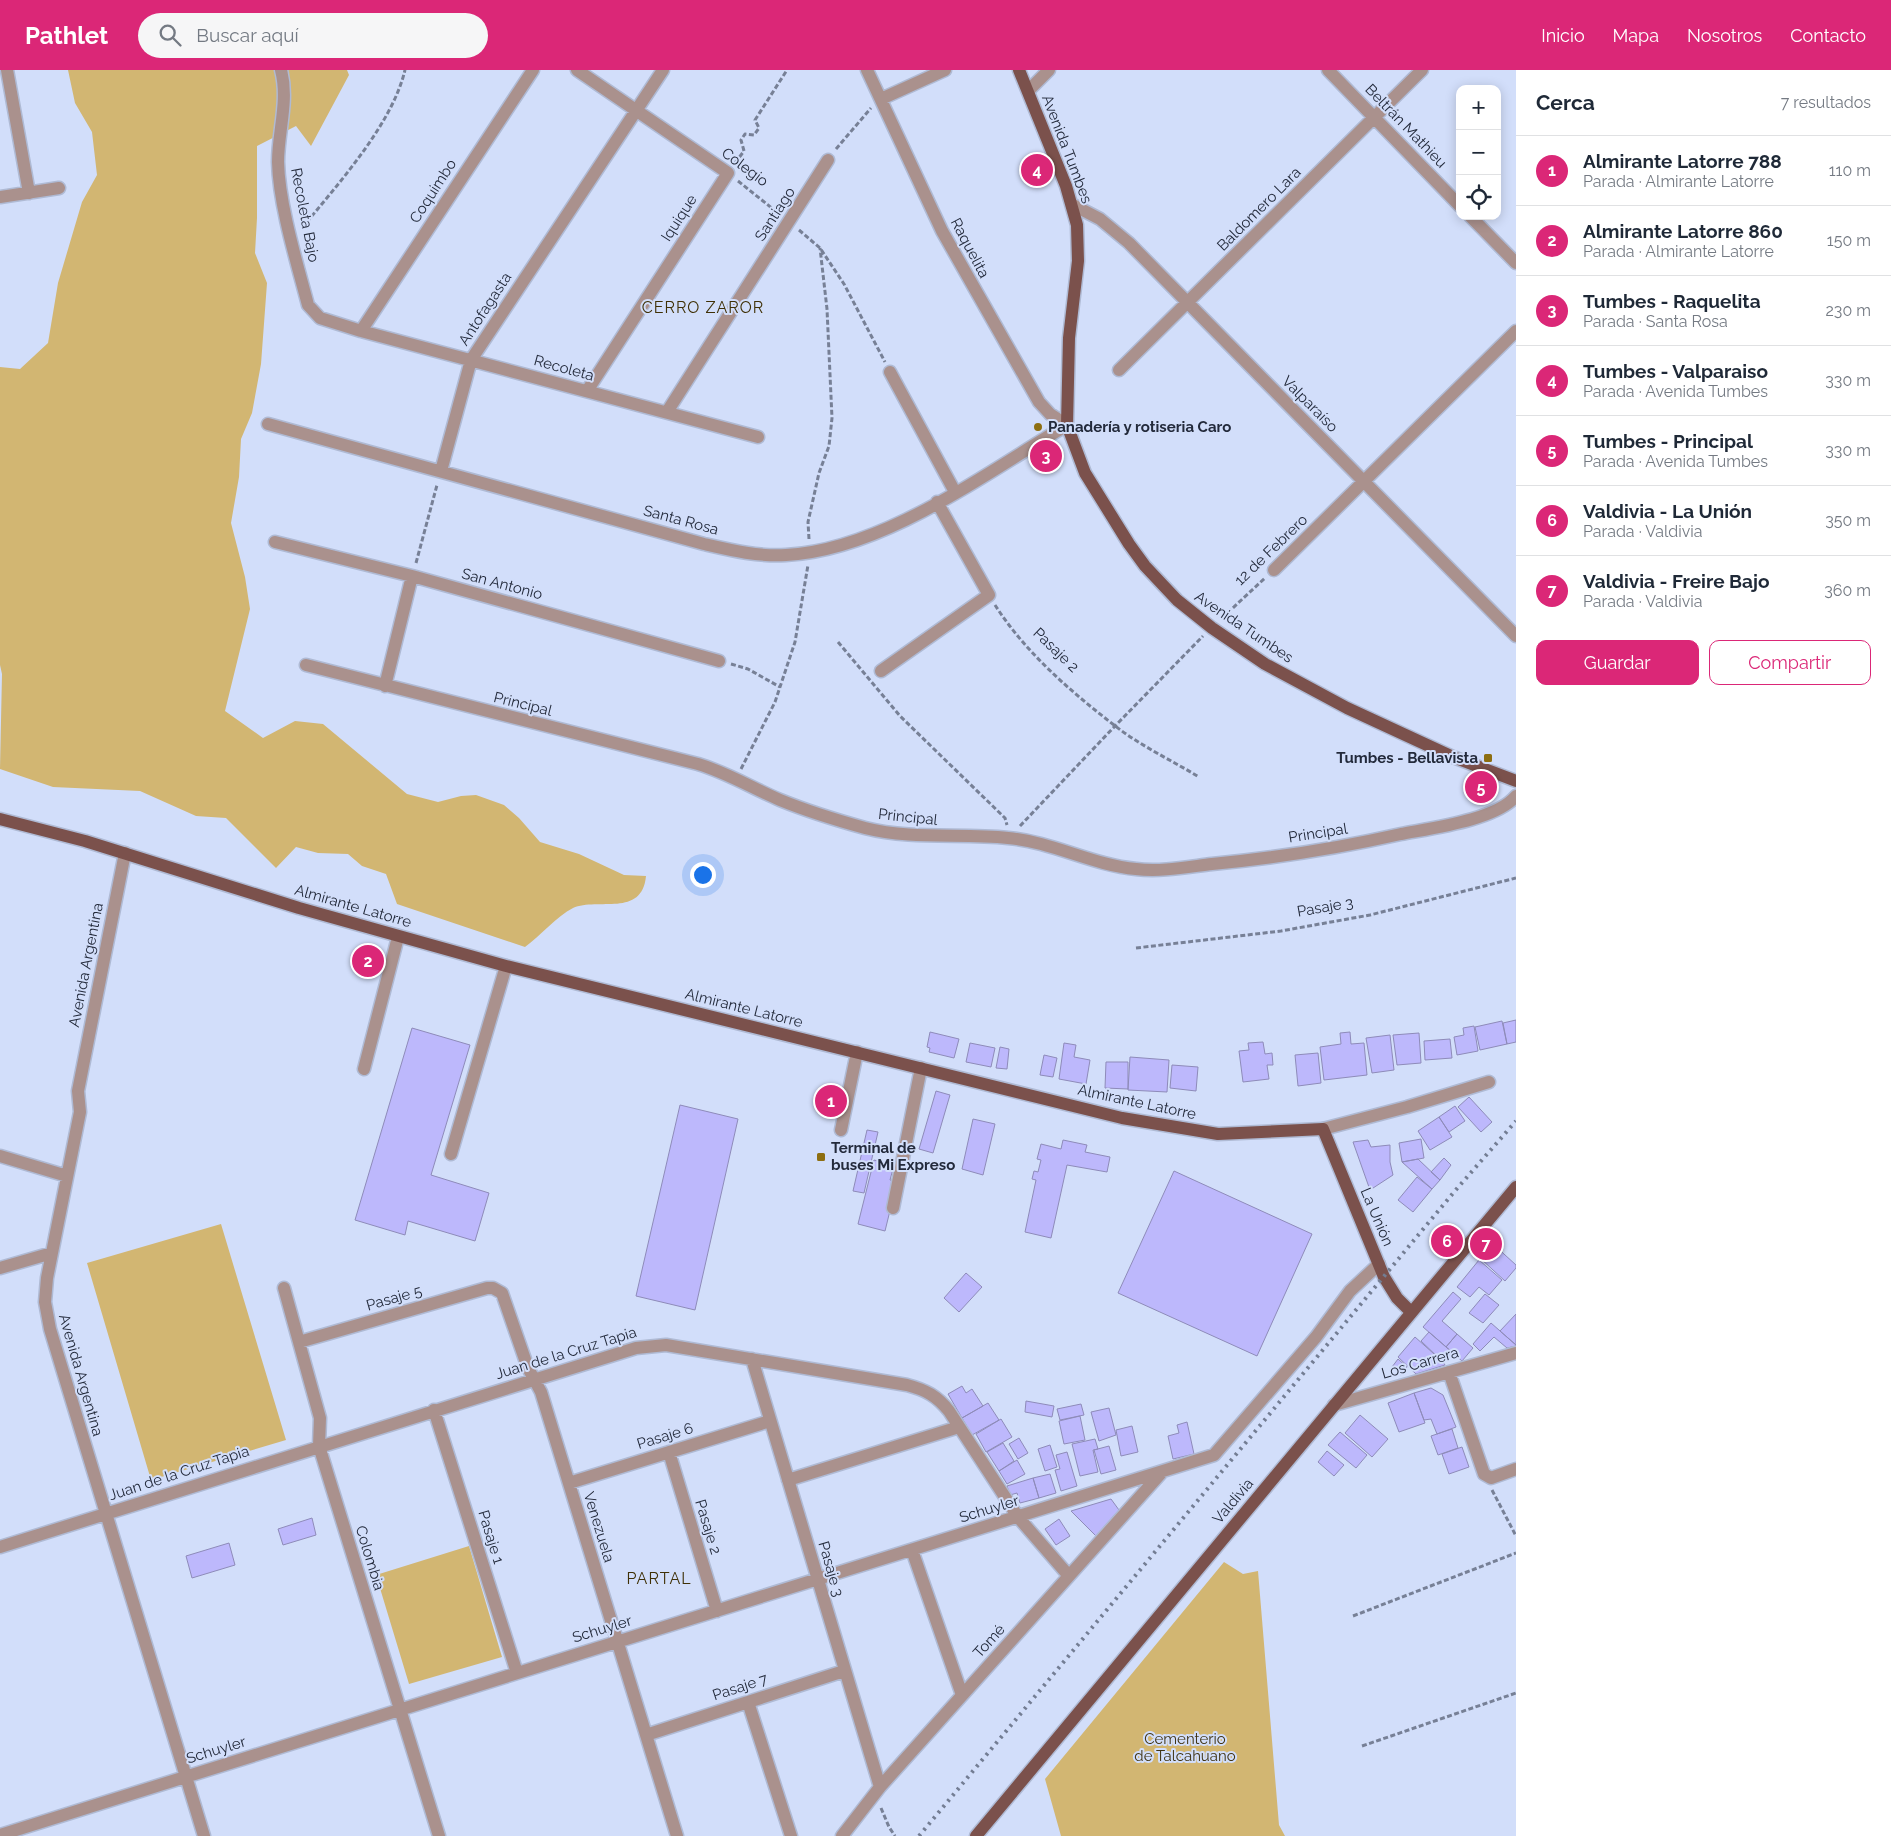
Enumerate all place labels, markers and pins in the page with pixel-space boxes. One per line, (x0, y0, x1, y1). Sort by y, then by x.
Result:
pin: 4 (1021, 151, 1053, 189)
place label: Panadería y rotiseria Caro (1048, 418, 1231, 436)
marker: Panadería y rotiseria Caro (1032, 421, 1044, 433)
pin: 3 (1030, 437, 1062, 475)
place label: Tumbes - Bellavista (1336, 749, 1478, 767)
marker: Tumbes - Bellavista (1482, 752, 1494, 764)
pin: 5 (1465, 768, 1497, 806)
pin: 2 (352, 942, 384, 980)
pin: 1 (815, 1082, 847, 1120)
place label: Terminal de buses Mi Expreso (831, 1139, 955, 1174)
marker: Terminal de buses Mi Expreso (815, 1151, 827, 1163)
pin: 6 (1431, 1222, 1463, 1260)
pin: 7 (1470, 1225, 1502, 1263)

